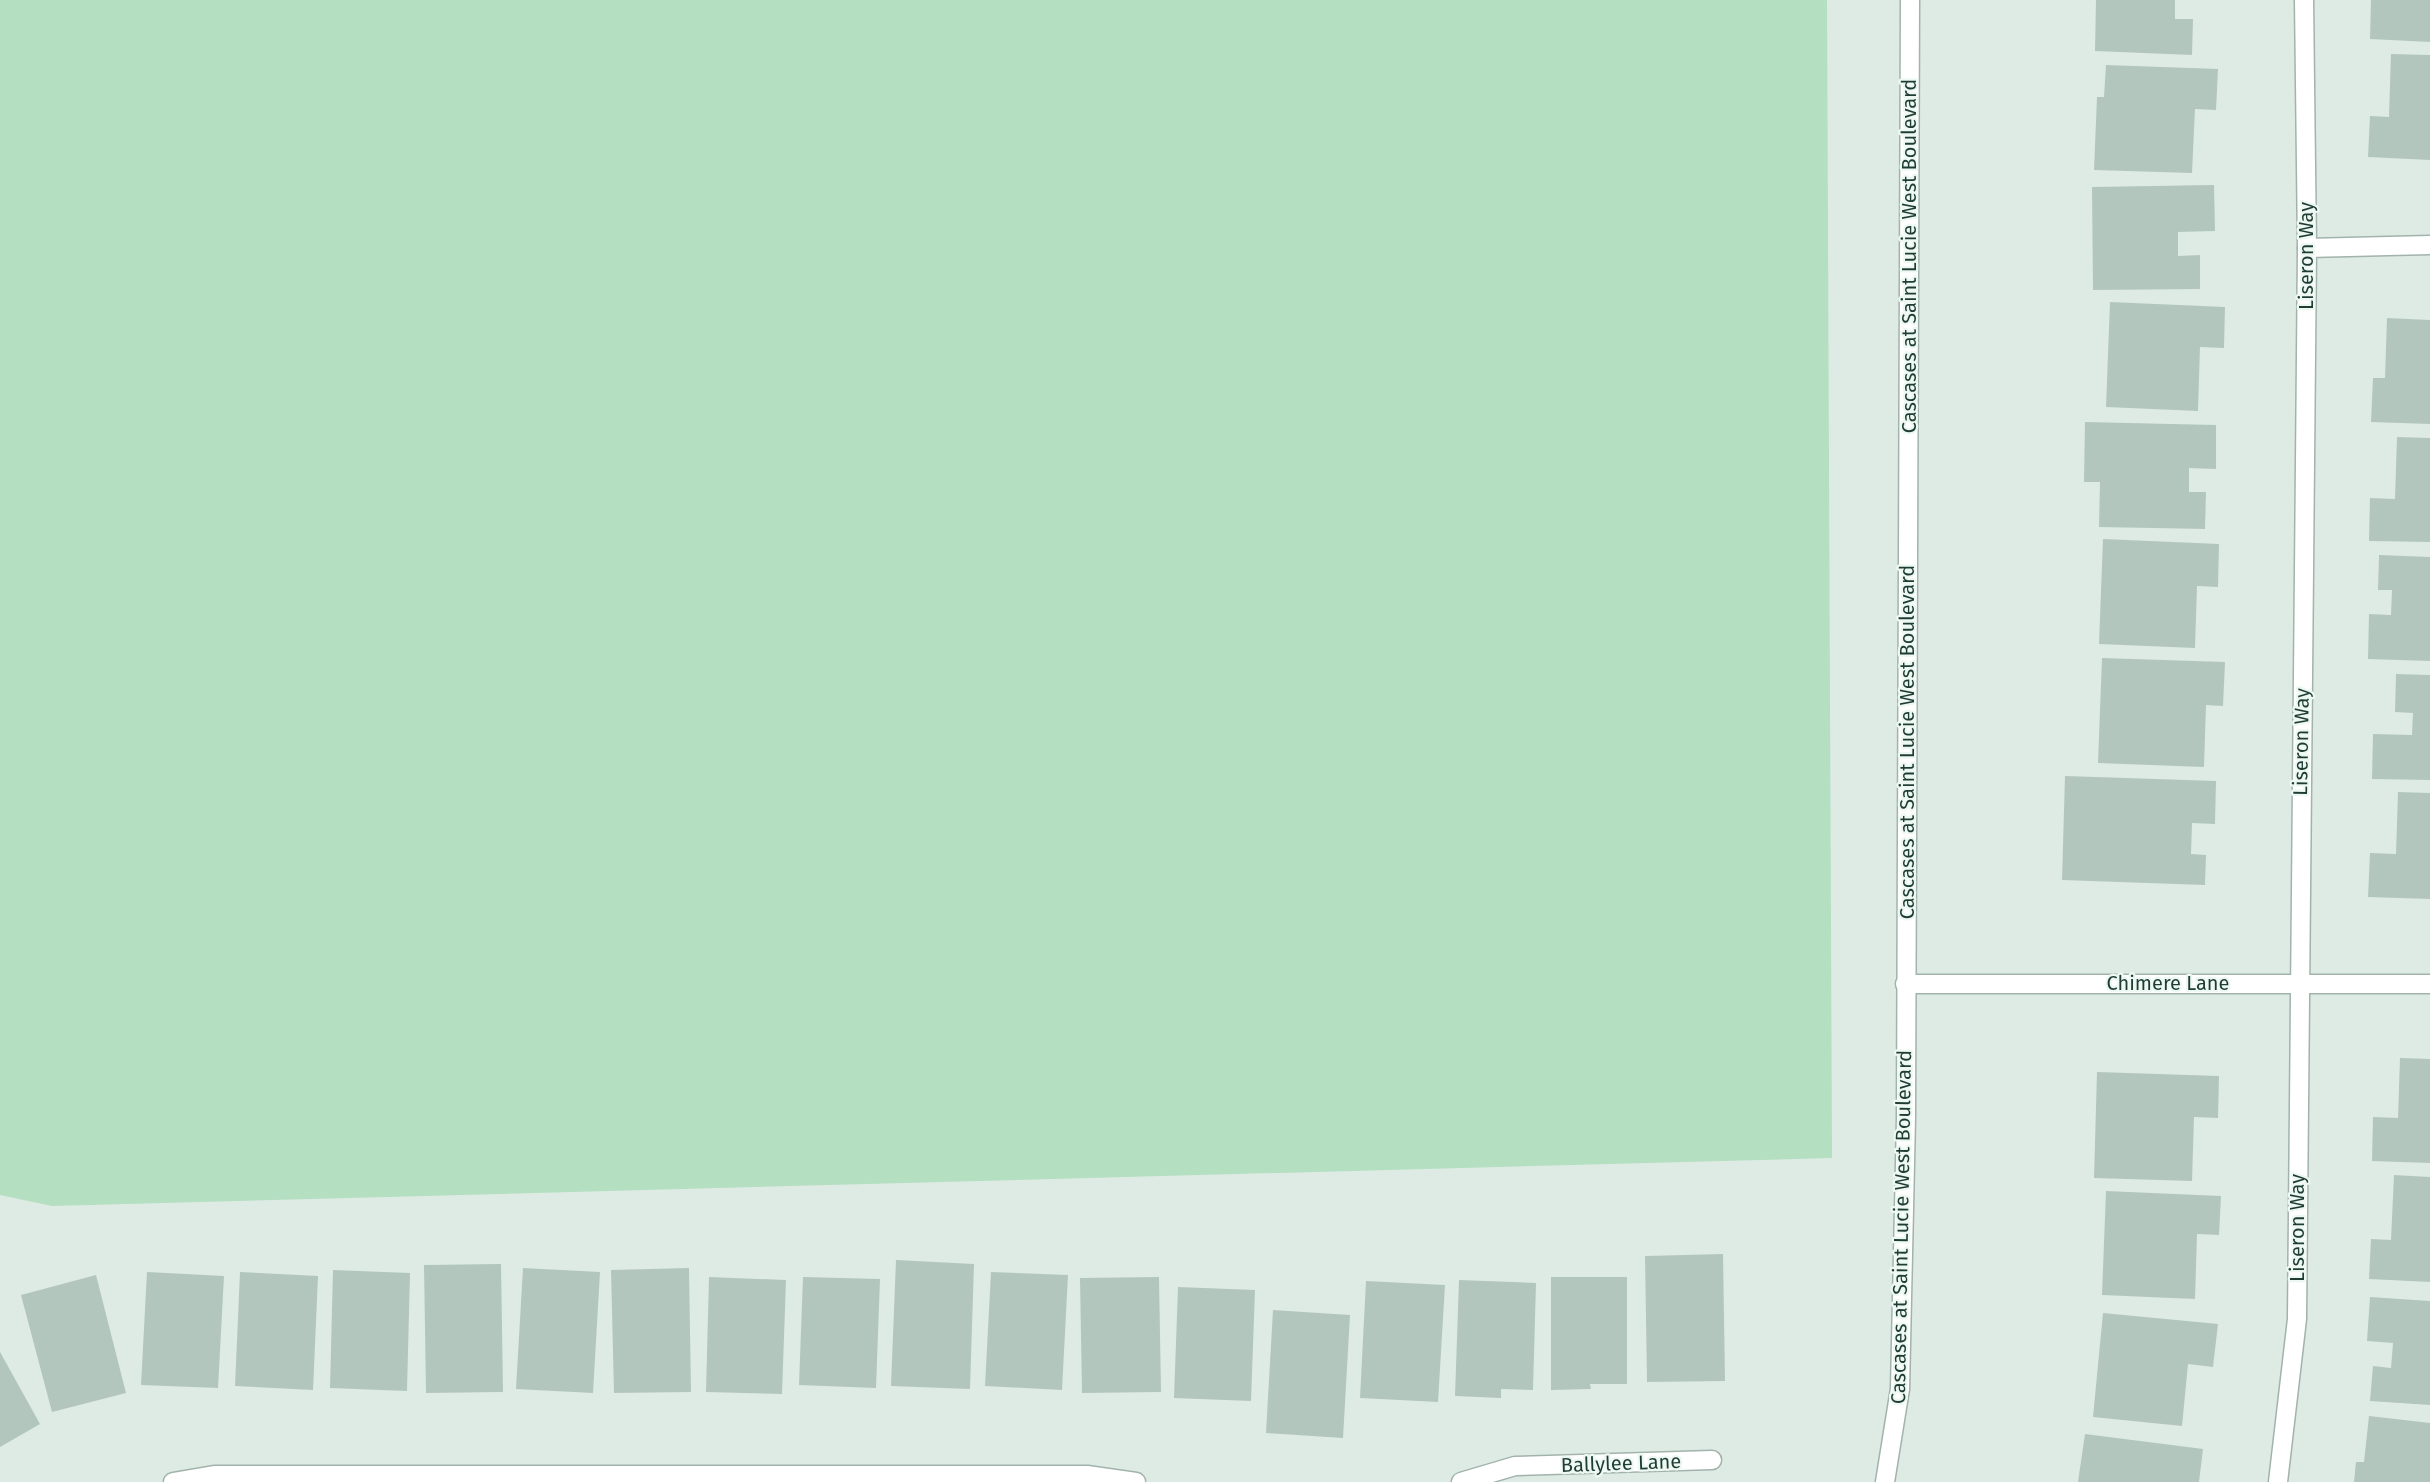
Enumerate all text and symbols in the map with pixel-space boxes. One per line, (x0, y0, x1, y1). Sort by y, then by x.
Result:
street label: Cascases at Saint Lucie West Boulevard (1897, 79, 1921, 433)
street label: Liseron Way (2294, 202, 2318, 310)
street label: Cascases at Saint Lucie West Boulevard (1895, 565, 1919, 919)
street label: Liseron Way (2288, 688, 2314, 796)
street label: Chimere Lane (2107, 971, 2229, 995)
street label: Cascases at Saint Lucie West Boulevard (1886, 1050, 1916, 1404)
street label: Liseron Way (2285, 1174, 2309, 1282)
street label: Ballylee Lane (1560, 1449, 1682, 1477)

